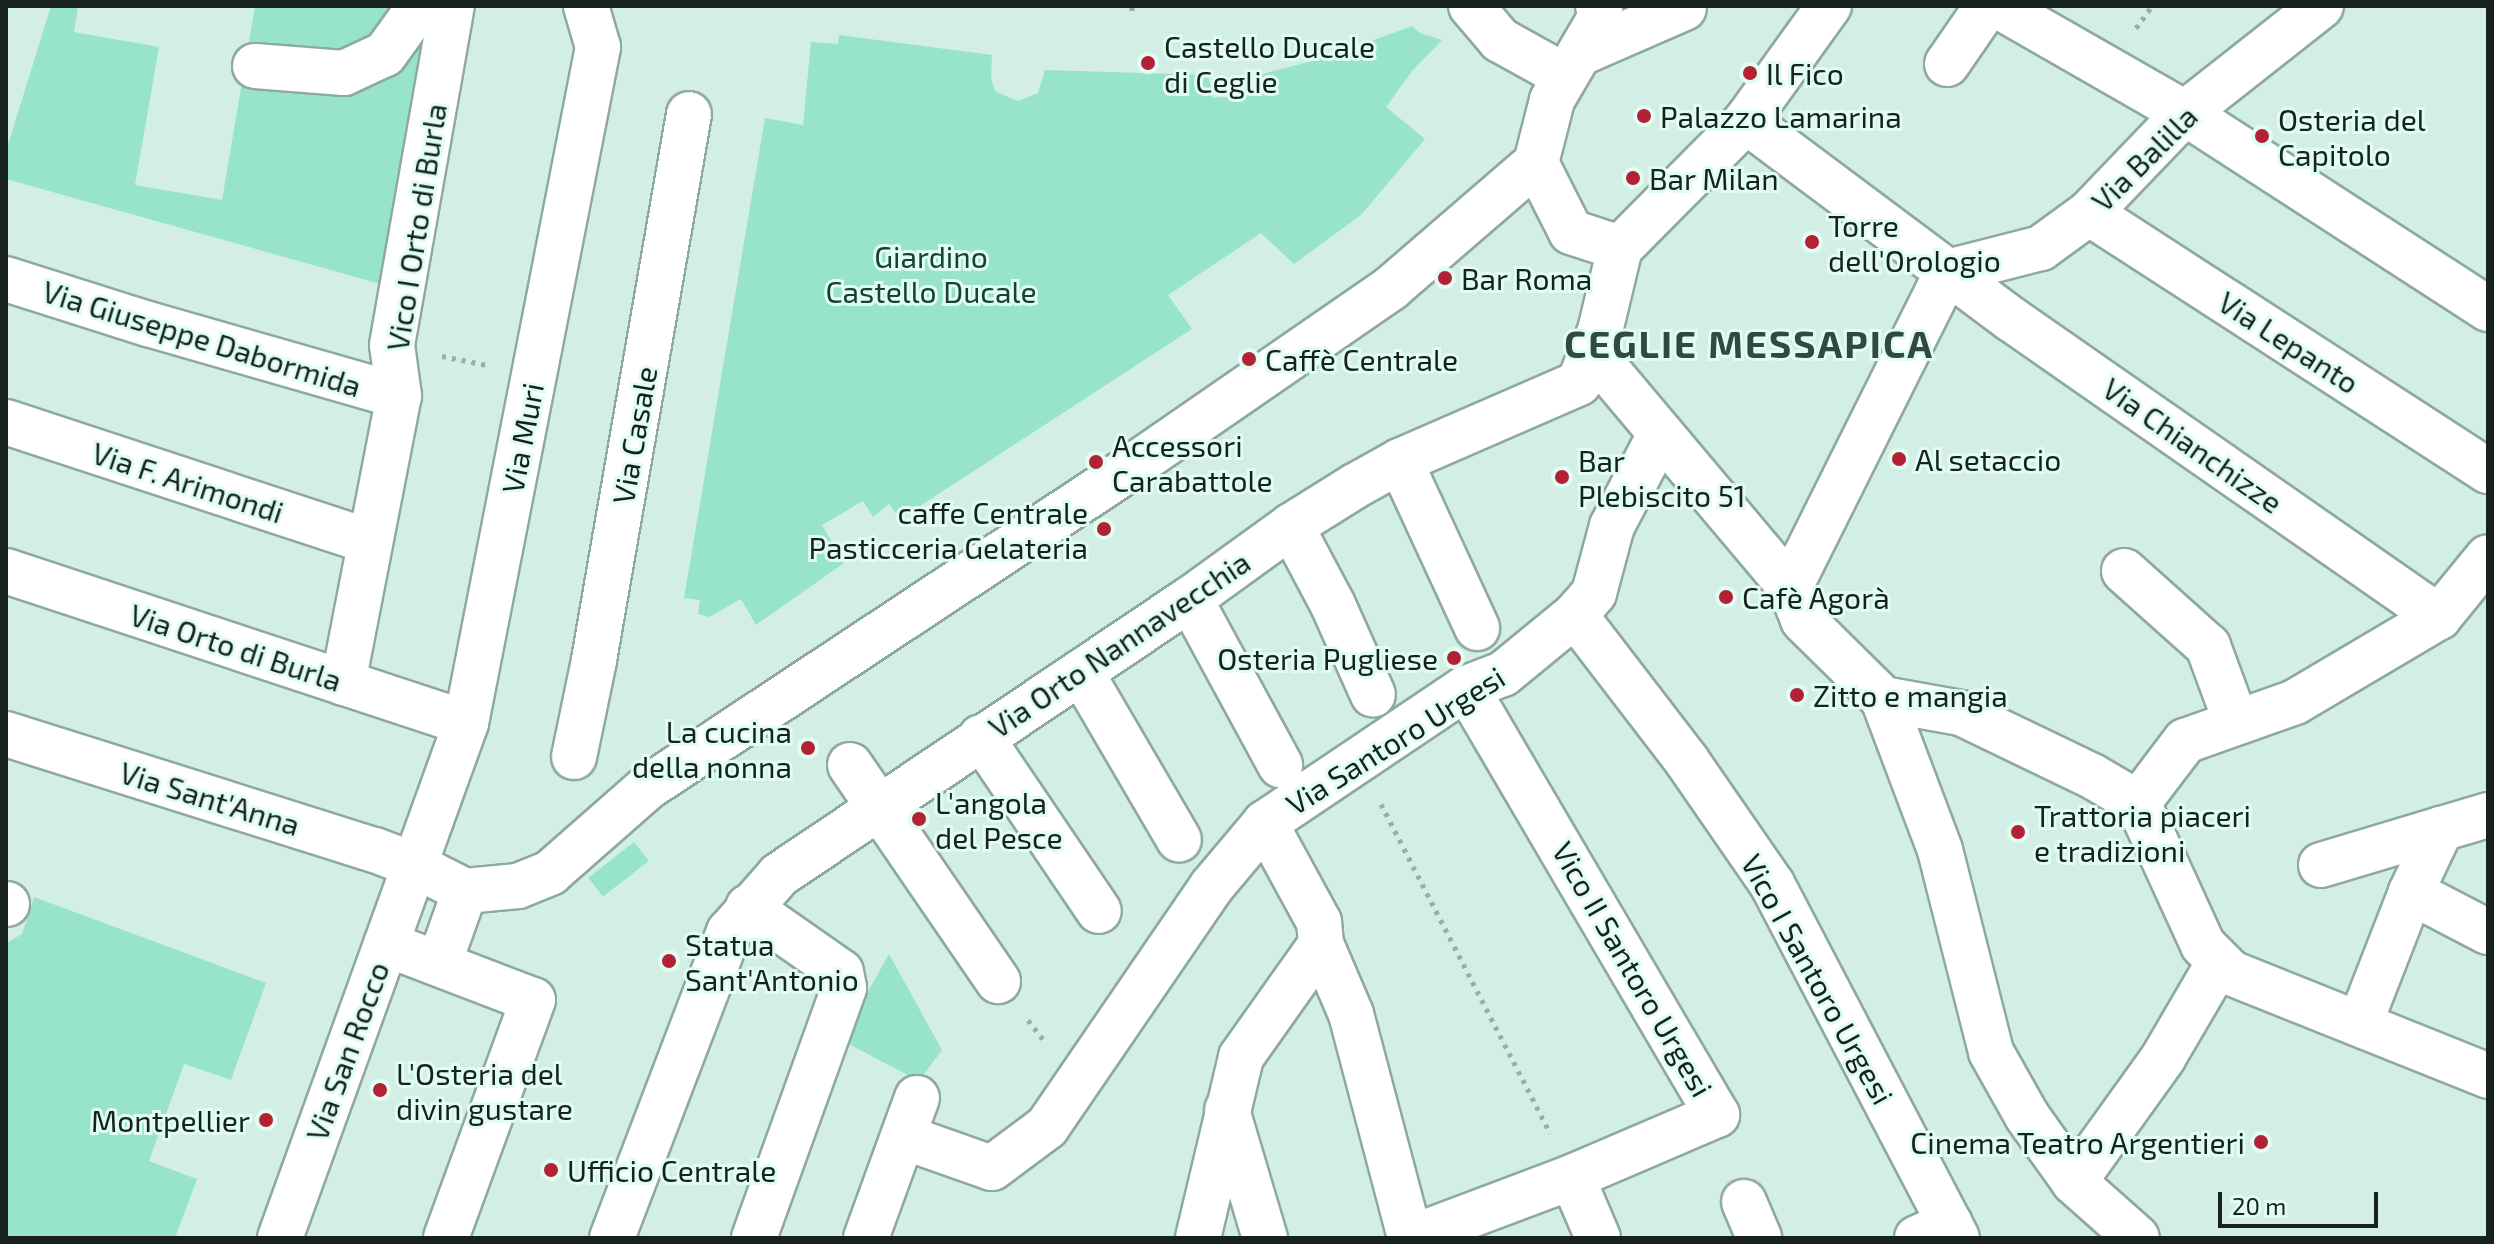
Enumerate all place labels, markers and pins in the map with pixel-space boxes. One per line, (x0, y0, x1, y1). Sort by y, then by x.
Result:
place label: Castello Ducale di Ceglie (1164, 28, 1375, 98)
marker: Castello Ducale di Ceglie (1139, 54, 1157, 72)
place label: Il Fico (1766, 55, 1845, 91)
marker: Il Fico (1741, 64, 1759, 82)
place label: Palazzo Lamarina (1660, 98, 1902, 134)
place label: Osteria del Capitolo (2278, 101, 2426, 172)
marker: Palazzo Lamarina (1635, 107, 1653, 125)
marker: Osteria del Capitolo (2253, 127, 2271, 145)
place label: Bar Milan (1649, 160, 1779, 196)
marker: Bar Milan (1624, 169, 1642, 187)
place label: Torre dell'Orologio (1828, 207, 2001, 278)
marker: Torre dell'Orologio (1803, 233, 1821, 251)
place label: Bar Roma (1461, 260, 1593, 296)
marker: Bar Roma (1436, 269, 1454, 287)
place label: Caffè Centrale (1265, 341, 1458, 377)
marker: Caffè Centrale (1240, 350, 1258, 368)
place label: Accessori Carabattole (1112, 427, 1273, 498)
place label: Al setaccio (1915, 441, 2062, 477)
place label: Bar Plebiscito 51 (1578, 442, 1746, 512)
marker: Al setaccio (1890, 450, 1908, 468)
marker: Accessori Carabattole (1087, 453, 1105, 471)
marker: Bar Plebiscito 51 (1553, 468, 1571, 486)
place label: caffe Centrale Pasticceria Gelateria (808, 494, 1088, 564)
marker: caffe Centrale Pasticceria Gelateria (1095, 520, 1113, 538)
place label: Cafè Agorà (1742, 579, 1890, 615)
marker: Cafè Agorà (1717, 588, 1735, 606)
place label: Osteria Pugliese (1217, 640, 1438, 676)
marker: Osteria Pugliese (1445, 649, 1463, 667)
place label: Zitto e mangia (1813, 677, 2008, 713)
marker: Zitto e mangia (1788, 686, 1806, 704)
place label: La cucina della nonna (632, 713, 792, 784)
marker: La cucina della nonna (799, 739, 817, 757)
place label: L'angola del Pesce (935, 784, 1063, 854)
place label: Trattoria piaceri e tradizioni (2034, 797, 2251, 868)
marker: L'angola del Pesce (910, 810, 928, 828)
marker: Trattoria piaceri e tradizioni (2009, 823, 2027, 841)
place label: Statua Sant'Antonio (685, 926, 859, 996)
marker: Statua Sant'Antonio (660, 952, 678, 970)
place label: L'Osteria del divin gustare (396, 1055, 573, 1126)
marker: L'Osteria del divin gustare (371, 1081, 389, 1099)
place label: Montpellier (91, 1102, 250, 1138)
marker: Montpellier (257, 1111, 275, 1129)
place label: Cinema Teatro Argentieri (1909, 1124, 2245, 1160)
marker: Cinema Teatro Argentieri (2252, 1133, 2270, 1151)
place label: Ufficio Centrale (567, 1152, 776, 1188)
marker: Ufficio Centrale (542, 1161, 560, 1179)

